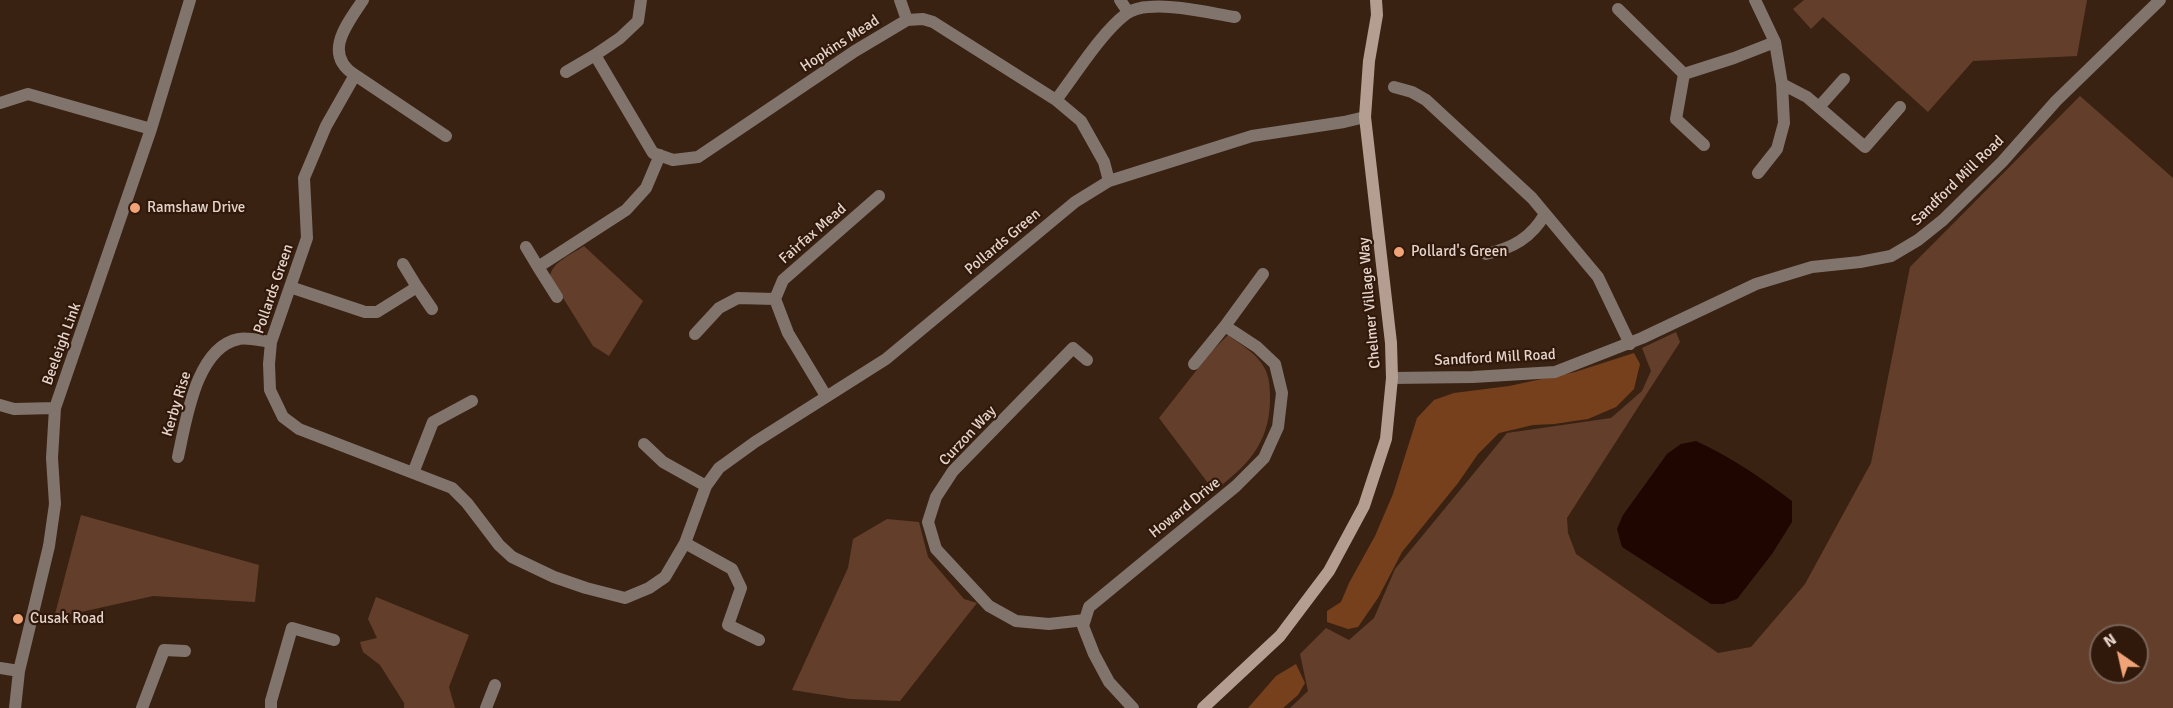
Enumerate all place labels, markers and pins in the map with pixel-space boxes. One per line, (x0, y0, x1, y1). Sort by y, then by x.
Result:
place label: Ramshaw Drive (147, 199, 245, 217)
marker: Ramshaw Drive (128, 201, 142, 215)
place label: Pollard's Green (1411, 243, 1508, 261)
marker: Pollard's Green (1392, 245, 1406, 259)
place label: Cusak Road (30, 610, 104, 628)
marker: Cusak Road (11, 612, 25, 626)

